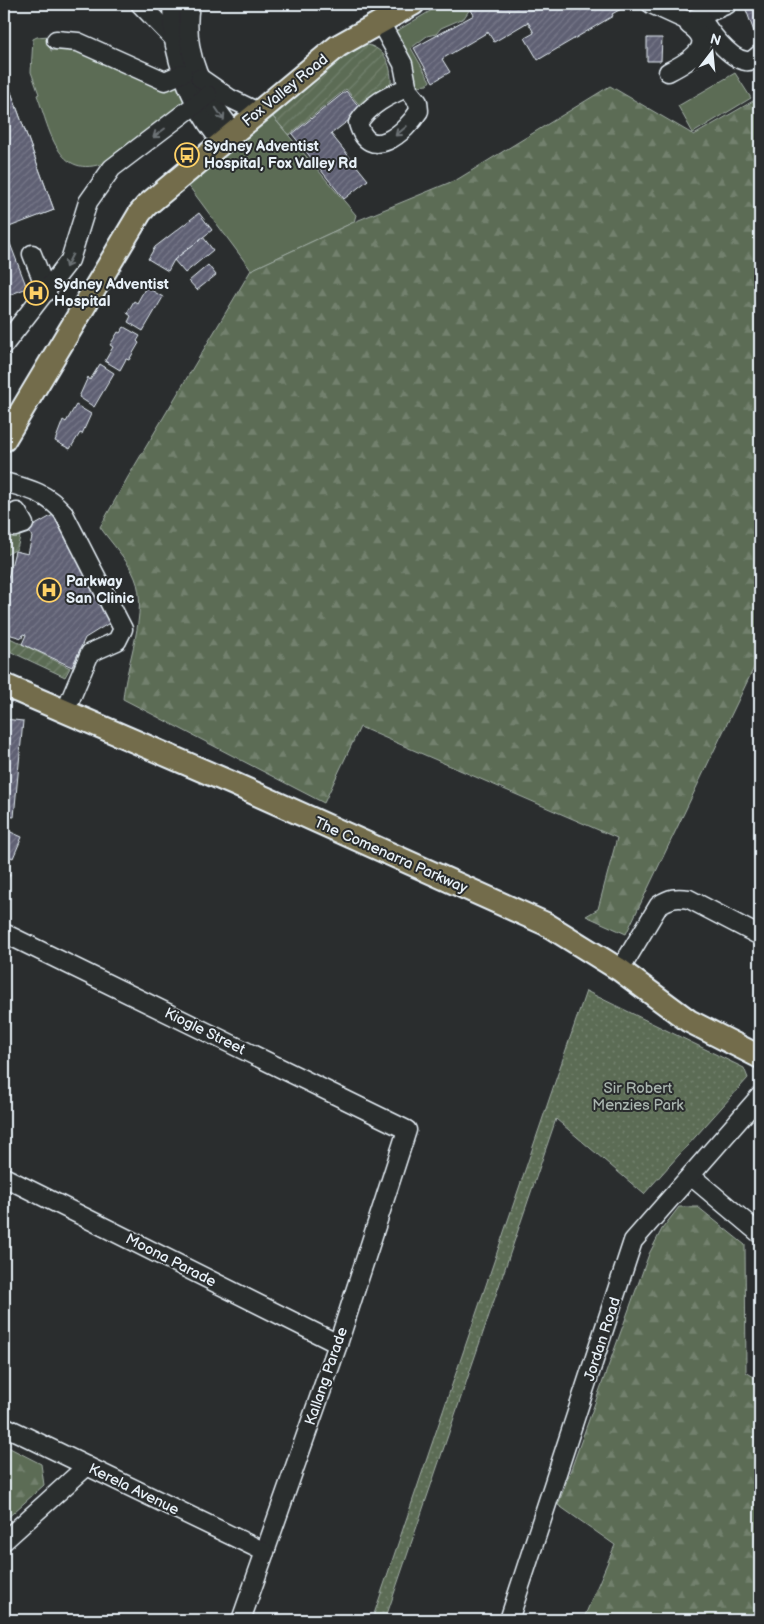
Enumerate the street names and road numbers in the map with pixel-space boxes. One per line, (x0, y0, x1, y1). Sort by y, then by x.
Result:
street label: Fox Valley Road (238, 50, 332, 131)
street label: The Comenarra Parkway (311, 813, 471, 898)
street label: Kiogle Street (161, 1004, 249, 1059)
street label: Moona Parade (122, 1229, 219, 1292)
street label: Jordan Road (580, 1295, 625, 1383)
street label: Kallang Parade (301, 1324, 352, 1428)
street label: Kerela Avenue (85, 1459, 182, 1520)

